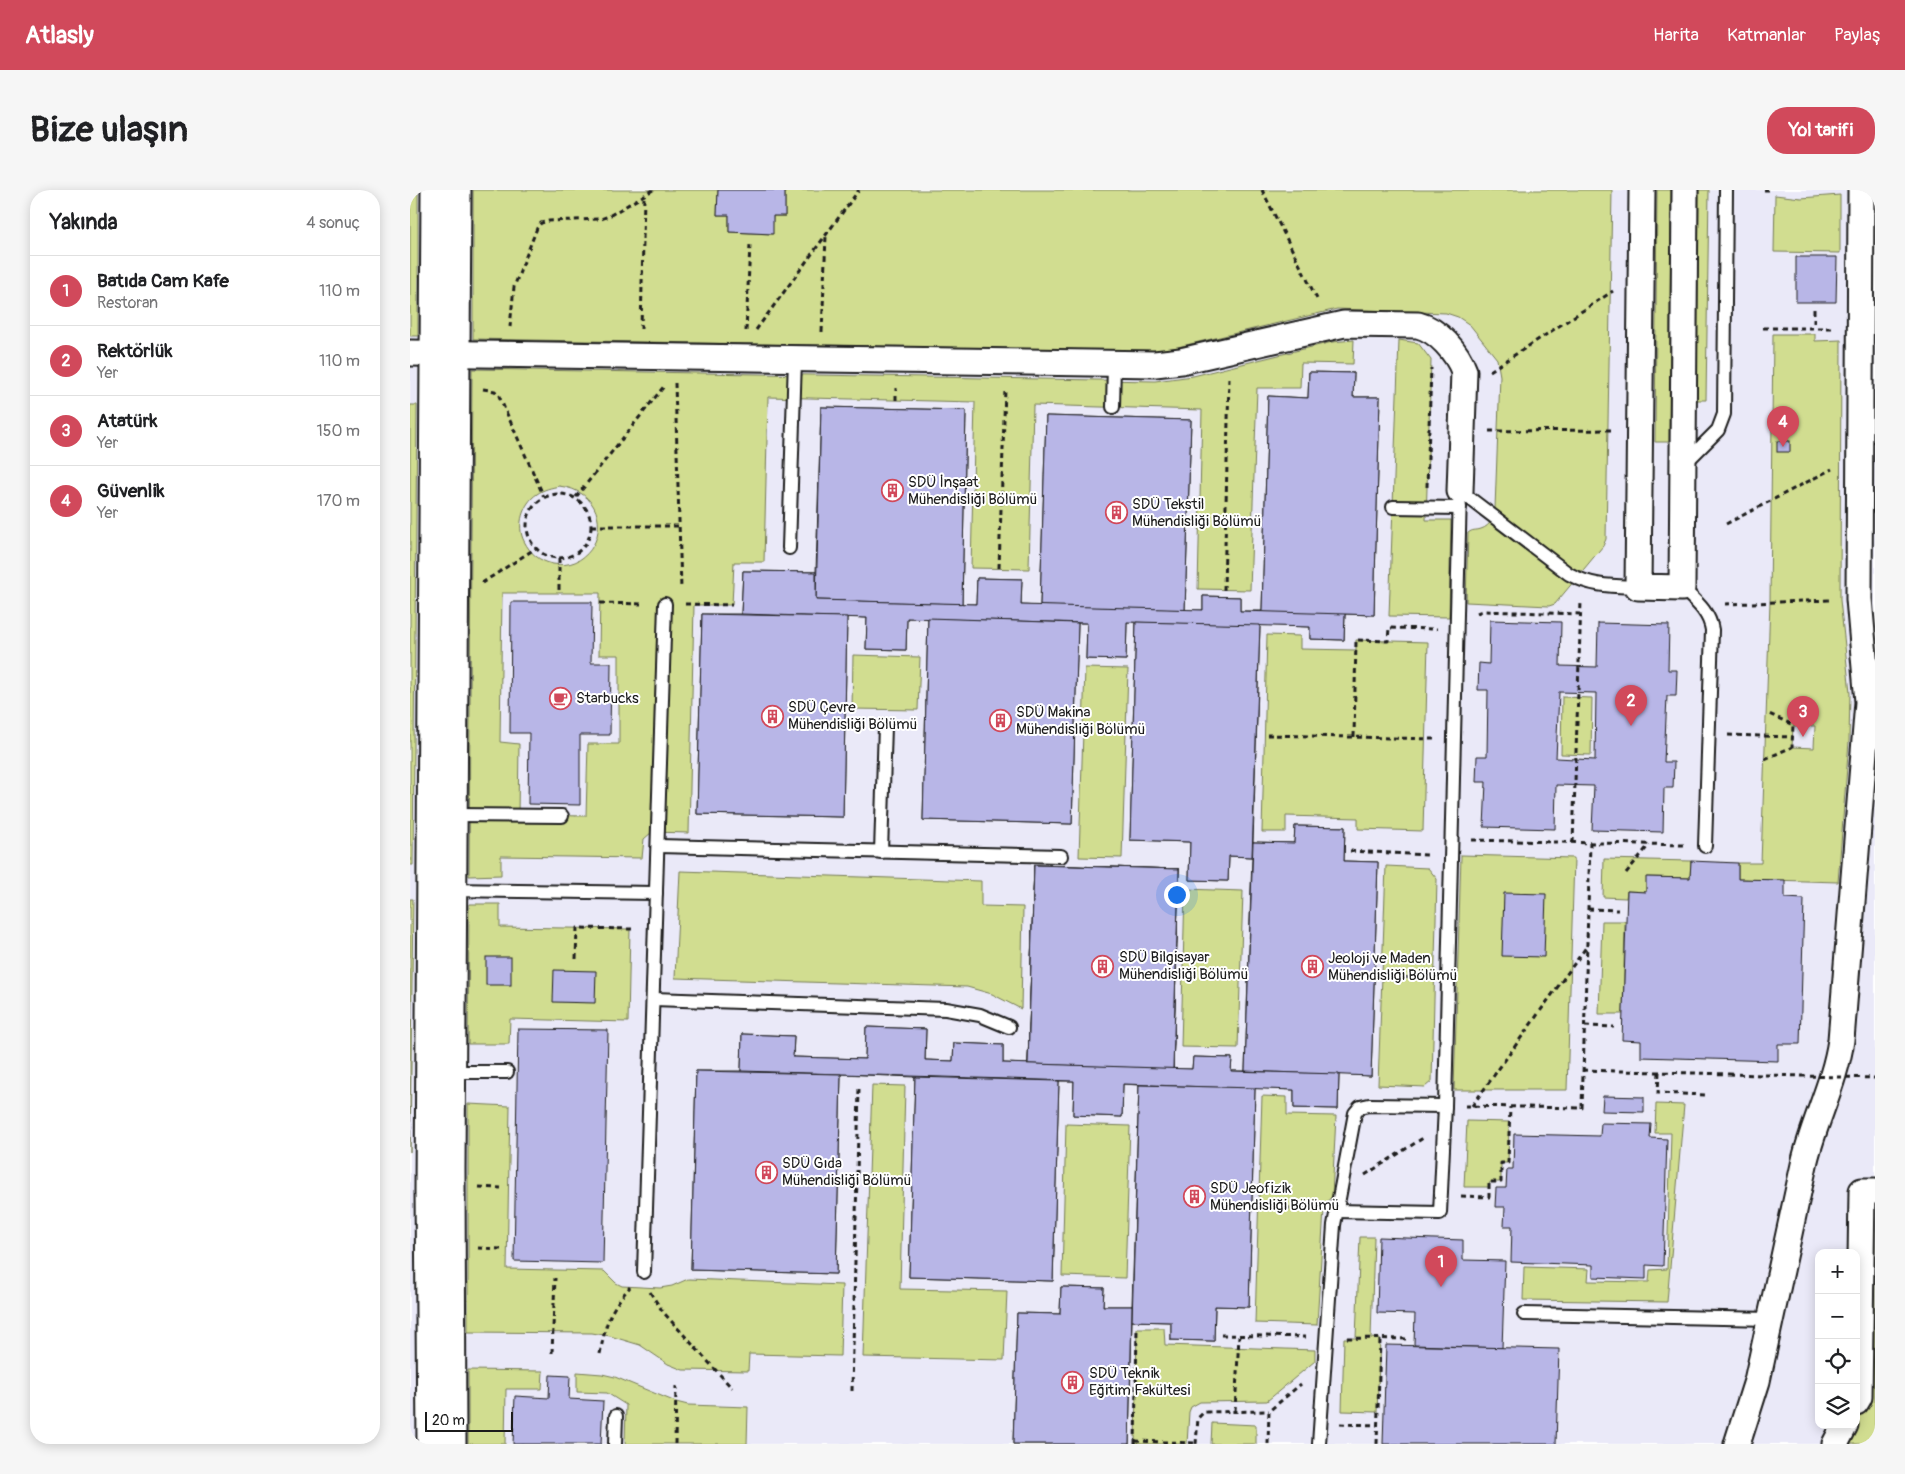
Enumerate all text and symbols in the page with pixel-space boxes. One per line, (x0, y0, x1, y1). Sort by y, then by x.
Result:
text: Atlasly (25, 21, 94, 50)
text: Harita (1653, 24, 1699, 47)
text: Katmanlar (1727, 24, 1806, 47)
text: Paylaş (1834, 24, 1880, 47)
button: Yol tarifi (1767, 107, 1875, 154)
text: Bize ulaşın (30, 108, 188, 152)
text: Yakında (50, 209, 117, 236)
text: 4 sonuç (306, 213, 360, 233)
text: Batıda Cam Kafe (97, 269, 229, 293)
text: 1 (63, 281, 69, 301)
text: 110 m (319, 281, 360, 301)
text: Restoran (97, 293, 158, 313)
text: Rektörlük (97, 339, 172, 363)
text: 2 (62, 351, 70, 371)
text: 110 m (319, 351, 360, 371)
text: Yer (97, 363, 118, 383)
pin: 4 (1767, 406, 1799, 447)
text: Atatürk (97, 409, 157, 433)
text: 3 (62, 421, 70, 441)
text: 150 m (316, 421, 360, 441)
text: Yer (97, 433, 118, 453)
place label: SDÜ İnşaat Mühendisliği Bölümü (908, 473, 1037, 509)
text: Güvenlik (97, 479, 165, 503)
building icon: SDÜ İnşaat Mühendisliği Bölümü (880, 479, 904, 503)
text: 4 (61, 491, 71, 511)
text: 170 m (317, 491, 360, 511)
place label: SDÜ Tekstil Mühendisliği Bölümü (1132, 495, 1261, 531)
building icon: SDÜ Tekstil Mühendisliği Bölümü (1104, 501, 1128, 525)
text: Yer (97, 503, 118, 523)
pin: 2 (1615, 685, 1647, 726)
cafe icon: Starbucks (548, 686, 572, 710)
place label: Starbucks (576, 689, 639, 708)
pin: 3 (1787, 696, 1819, 737)
place label: SDÜ Çevre Mühendisliği Bölümü (788, 698, 917, 734)
place label: SDÜ Makina Mühendisliği Bölümü (1016, 703, 1145, 739)
building icon: SDÜ Çevre Mühendisliği Bölümü (760, 704, 784, 728)
building icon: SDÜ Makina Mühendisliği Bölümü (988, 709, 1012, 733)
your location (1164, 882, 1190, 908)
place label: SDÜ Bilgisayar Mühendisliği Bölümü (1119, 948, 1248, 984)
place label: Jeoloji ve Maden Mühendisliği Bölümü (1328, 949, 1457, 985)
building icon: SDÜ Bilgisayar Mühendisliği Bölümü (1091, 954, 1115, 978)
building icon: Jeoloji ve Maden Mühendisliği Bölümü (1300, 955, 1324, 979)
place label: SDÜ Gıda Mühendisliği Bölümü (782, 1154, 911, 1190)
building icon: SDÜ Gıda Mühendisliği Bölümü (754, 1160, 778, 1184)
place label: SDÜ Jeofizik Mühendisliği Bölümü (1210, 1179, 1339, 1215)
building icon: SDÜ Jeofizik Mühendisliği Bölümü (1182, 1185, 1206, 1209)
pin: 1 (1425, 1246, 1457, 1287)
map controls (1815, 1249, 1860, 1429)
button: + (1815, 1249, 1860, 1294)
button: − (1815, 1294, 1860, 1339)
button: locate (1815, 1339, 1860, 1384)
place label: SDÜ Teknik Eğitim Fakültesi (1089, 1364, 1190, 1400)
building icon: SDÜ Teknik Eğitim Fakültesi (1061, 1370, 1085, 1394)
button: layers (1815, 1384, 1860, 1429)
scale bar (425, 1409, 512, 1432)
text: 20 m (432, 1412, 465, 1429)

